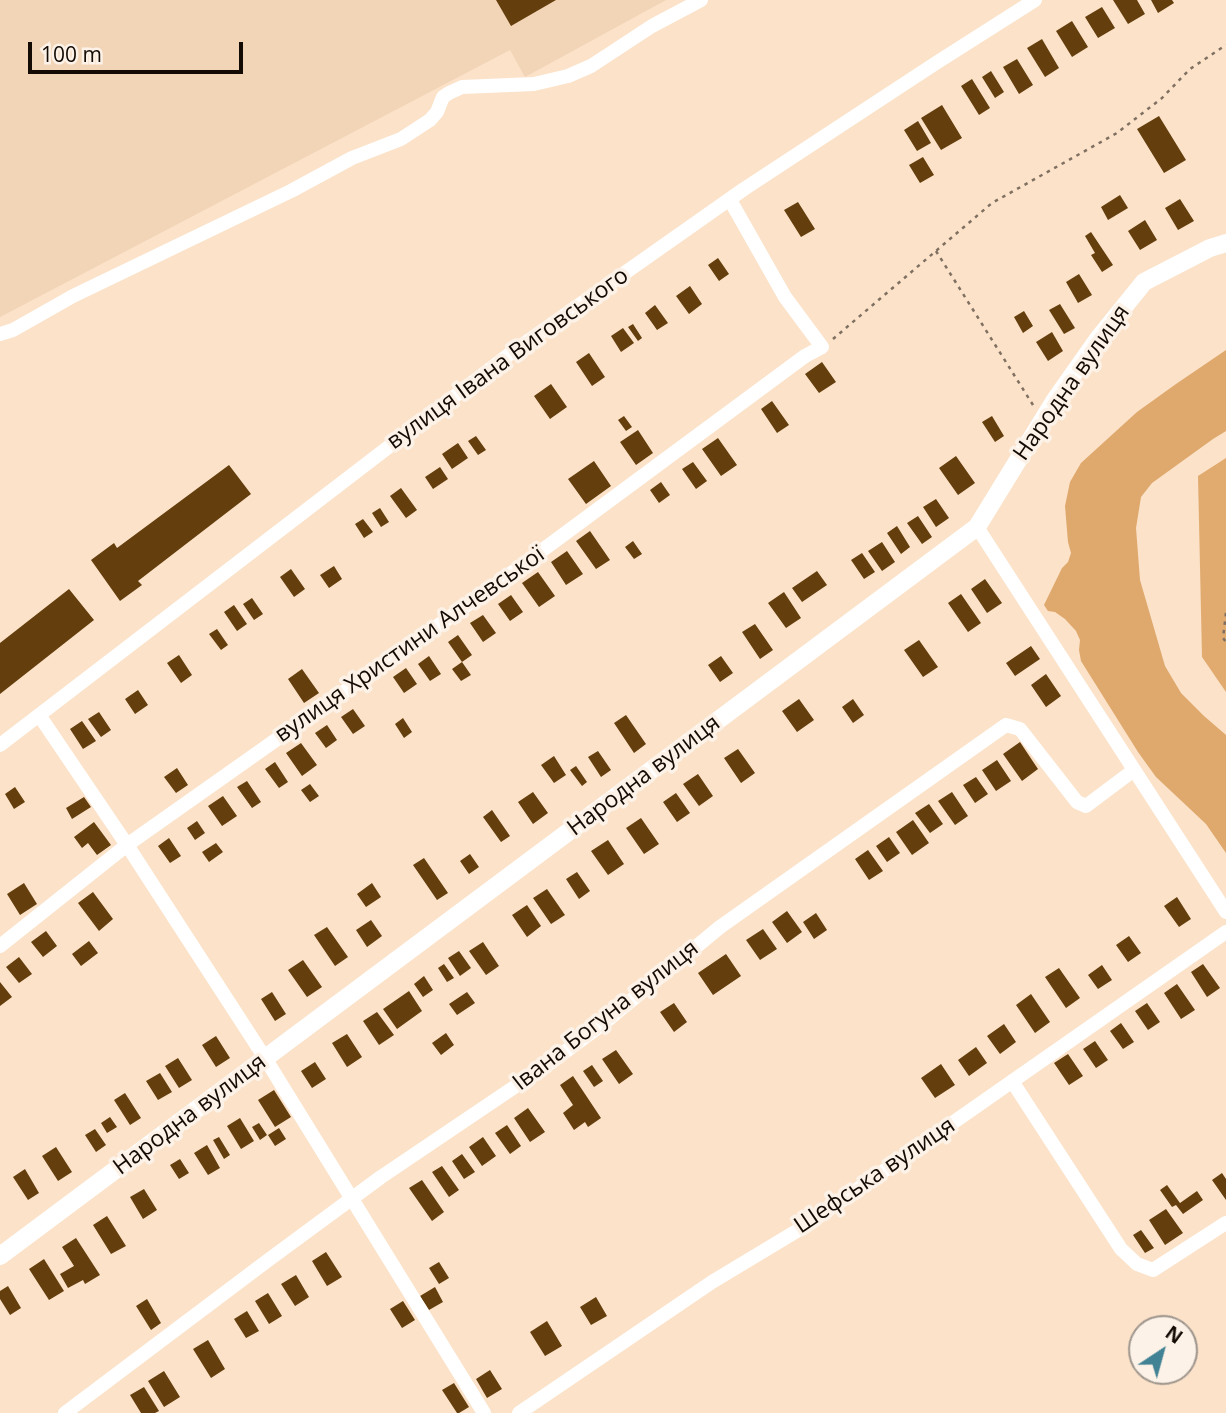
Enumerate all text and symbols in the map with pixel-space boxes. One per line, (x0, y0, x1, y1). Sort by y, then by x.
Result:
scale bar (32, 28, 247, 72)
text: 100 m (41, 40, 102, 68)
street label: вулиця Івана Виговського (382, 262, 634, 456)
street label: Народна вулиця (1008, 300, 1136, 466)
street label: вулиця Христини Алчевської (270, 541, 550, 749)
street label: Народна вулиця (562, 710, 726, 842)
street label: Івана Богуна вулиця (508, 935, 704, 1097)
street label: Народна вулиця (108, 1049, 272, 1181)
street label: Шефська вулиця (789, 1112, 961, 1240)
north arrow (1128, 1315, 1198, 1385)
text: N (1160, 1320, 1188, 1350)

